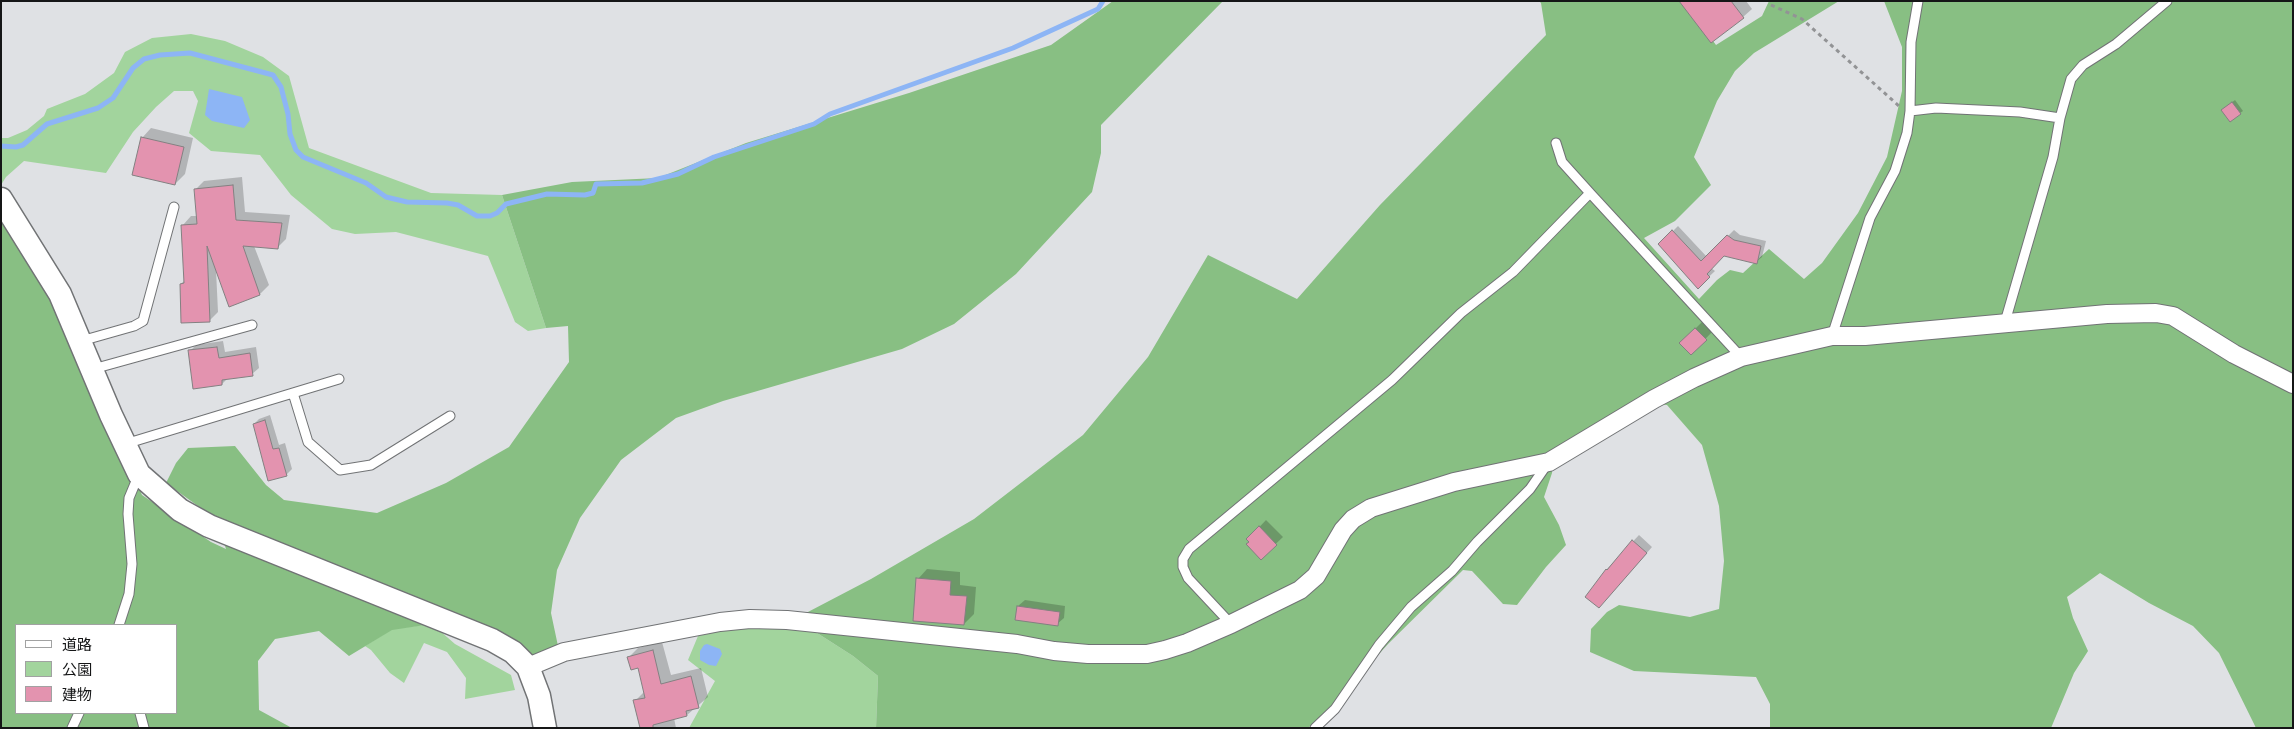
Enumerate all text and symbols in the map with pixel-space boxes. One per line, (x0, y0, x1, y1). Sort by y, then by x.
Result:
legend (15, 624, 178, 714)
text: 道路 (62, 635, 92, 653)
text: 公園 (62, 660, 92, 678)
text: 建物 (62, 685, 92, 703)

